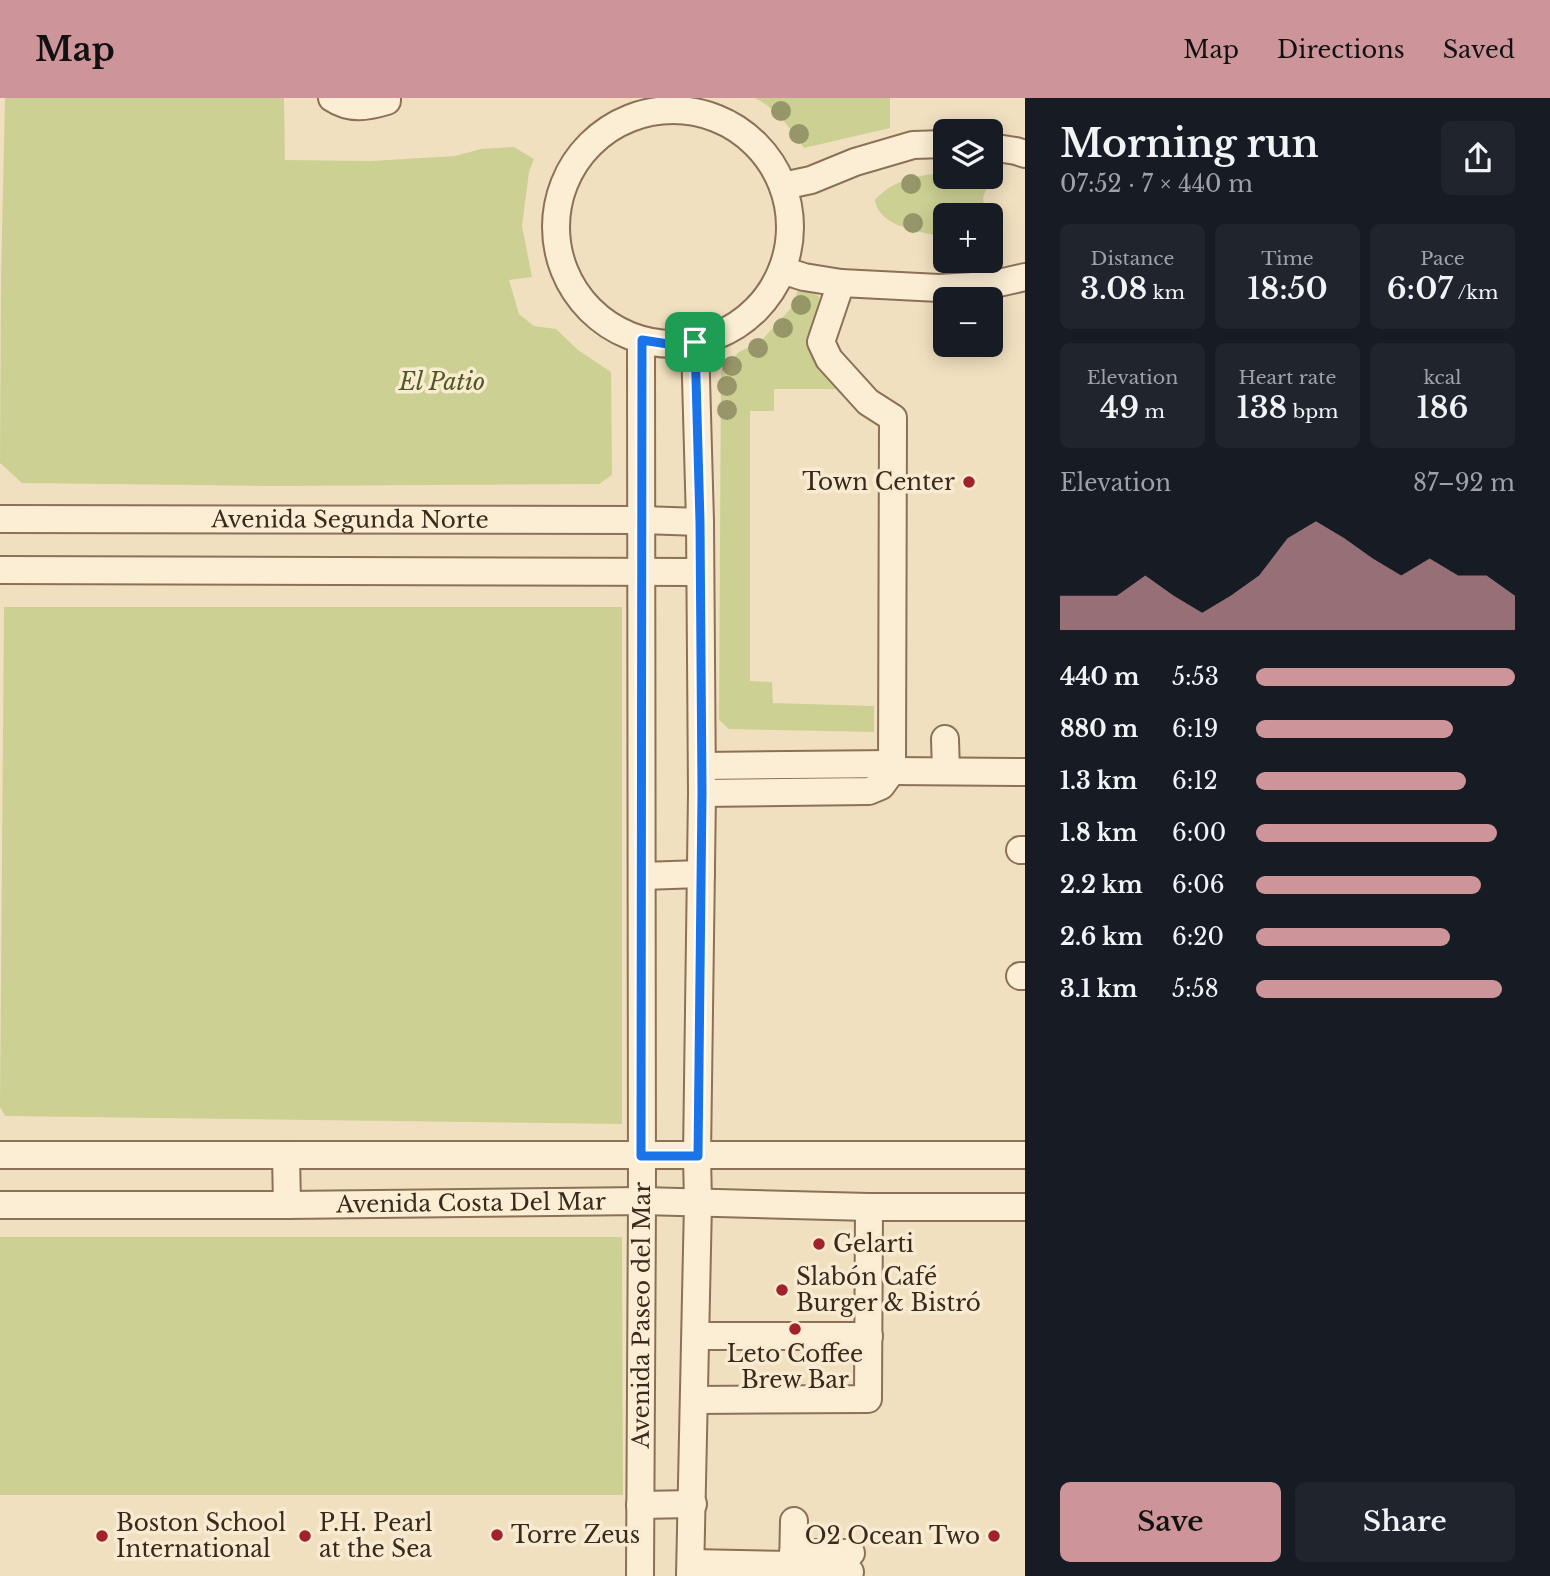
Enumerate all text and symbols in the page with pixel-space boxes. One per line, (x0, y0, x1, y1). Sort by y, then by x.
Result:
text: Map (35, 29, 115, 70)
text: Map (1183, 35, 1239, 64)
text: Directions (1277, 35, 1405, 64)
text: Saved (1443, 35, 1515, 64)
map controls (933, 119, 1003, 357)
button: layers (933, 119, 1003, 189)
text: Morning run (1060, 120, 1319, 167)
button: share (1441, 121, 1515, 195)
text: 07:52 · 7 × 440 m (1060, 170, 1253, 198)
button: + (933, 203, 1003, 273)
text: Distance (1091, 247, 1174, 270)
text: Time (1261, 247, 1314, 270)
text: Pace (1420, 247, 1465, 270)
text: 3.08 (1080, 270, 1147, 307)
text: 18:50 (1247, 270, 1328, 307)
text: 6:07 (1387, 270, 1453, 307)
text: km (1147, 281, 1185, 304)
text: /km (1453, 281, 1498, 304)
button: − (933, 287, 1003, 357)
pin (665, 312, 725, 372)
icon: arrive (676, 323, 714, 361)
text: Elevation (1087, 366, 1178, 389)
text: Heart rate (1239, 366, 1336, 389)
text: kcal (1424, 366, 1461, 389)
park label: El Patio (398, 368, 485, 396)
text: 49 (1100, 389, 1139, 426)
text: 138 (1236, 389, 1287, 426)
text: 186 (1417, 389, 1468, 426)
text: m (1139, 400, 1165, 423)
text: bpm (1287, 400, 1339, 423)
place label: Town Center (802, 468, 955, 496)
text: Elevation (1060, 469, 1171, 497)
text: 87–92 m (1413, 469, 1515, 497)
marker: Town Center (961, 474, 977, 490)
street label: Avenida Segunda Norte (210, 505, 489, 534)
text: 440 m (1060, 663, 1139, 691)
text: 5:53 (1172, 663, 1219, 691)
text: 880 m (1060, 715, 1138, 743)
text: 6:19 (1172, 715, 1218, 743)
text: 1.3 km (1060, 767, 1138, 795)
text: 6:12 (1172, 767, 1218, 795)
text: 1.8 km (1060, 819, 1137, 847)
text: 6:00 (1172, 819, 1226, 847)
text: 2.2 km (1060, 871, 1143, 899)
text: 6:06 (1172, 871, 1225, 899)
text: 2.6 km (1060, 923, 1143, 951)
text: 6:20 (1172, 923, 1224, 951)
text: 3.1 km (1060, 975, 1138, 1003)
text: 5:58 (1172, 975, 1219, 1003)
street label: Avenida Paseo del Mar (627, 1182, 656, 1449)
street label: Avenida Costa Del Mar (335, 1187, 606, 1218)
place label: Gelarti (833, 1230, 914, 1258)
marker: Gelarti (811, 1236, 827, 1252)
place label: Slabón Café Burger & Bistró (796, 1263, 981, 1317)
marker: Slabón Café Burger & Bistró (774, 1282, 790, 1298)
marker: Leto Coffee Brew Bar (787, 1321, 803, 1337)
place label: Leto Coffee Brew Bar (727, 1340, 863, 1394)
button: Save (1060, 1482, 1281, 1562)
button: Share (1295, 1482, 1515, 1562)
place label: Boston School International (116, 1509, 286, 1563)
place label: P.H. Pearl at the Sea (319, 1509, 433, 1563)
place label: Torre Zeus (511, 1521, 640, 1549)
place label: O2 Ocean Two (805, 1522, 980, 1550)
marker: Torre Zeus (489, 1527, 505, 1543)
marker: Boston School International (94, 1528, 110, 1544)
marker: P.H. Pearl at the Sea (297, 1528, 313, 1544)
marker: O2 Ocean Two (986, 1528, 1002, 1544)

